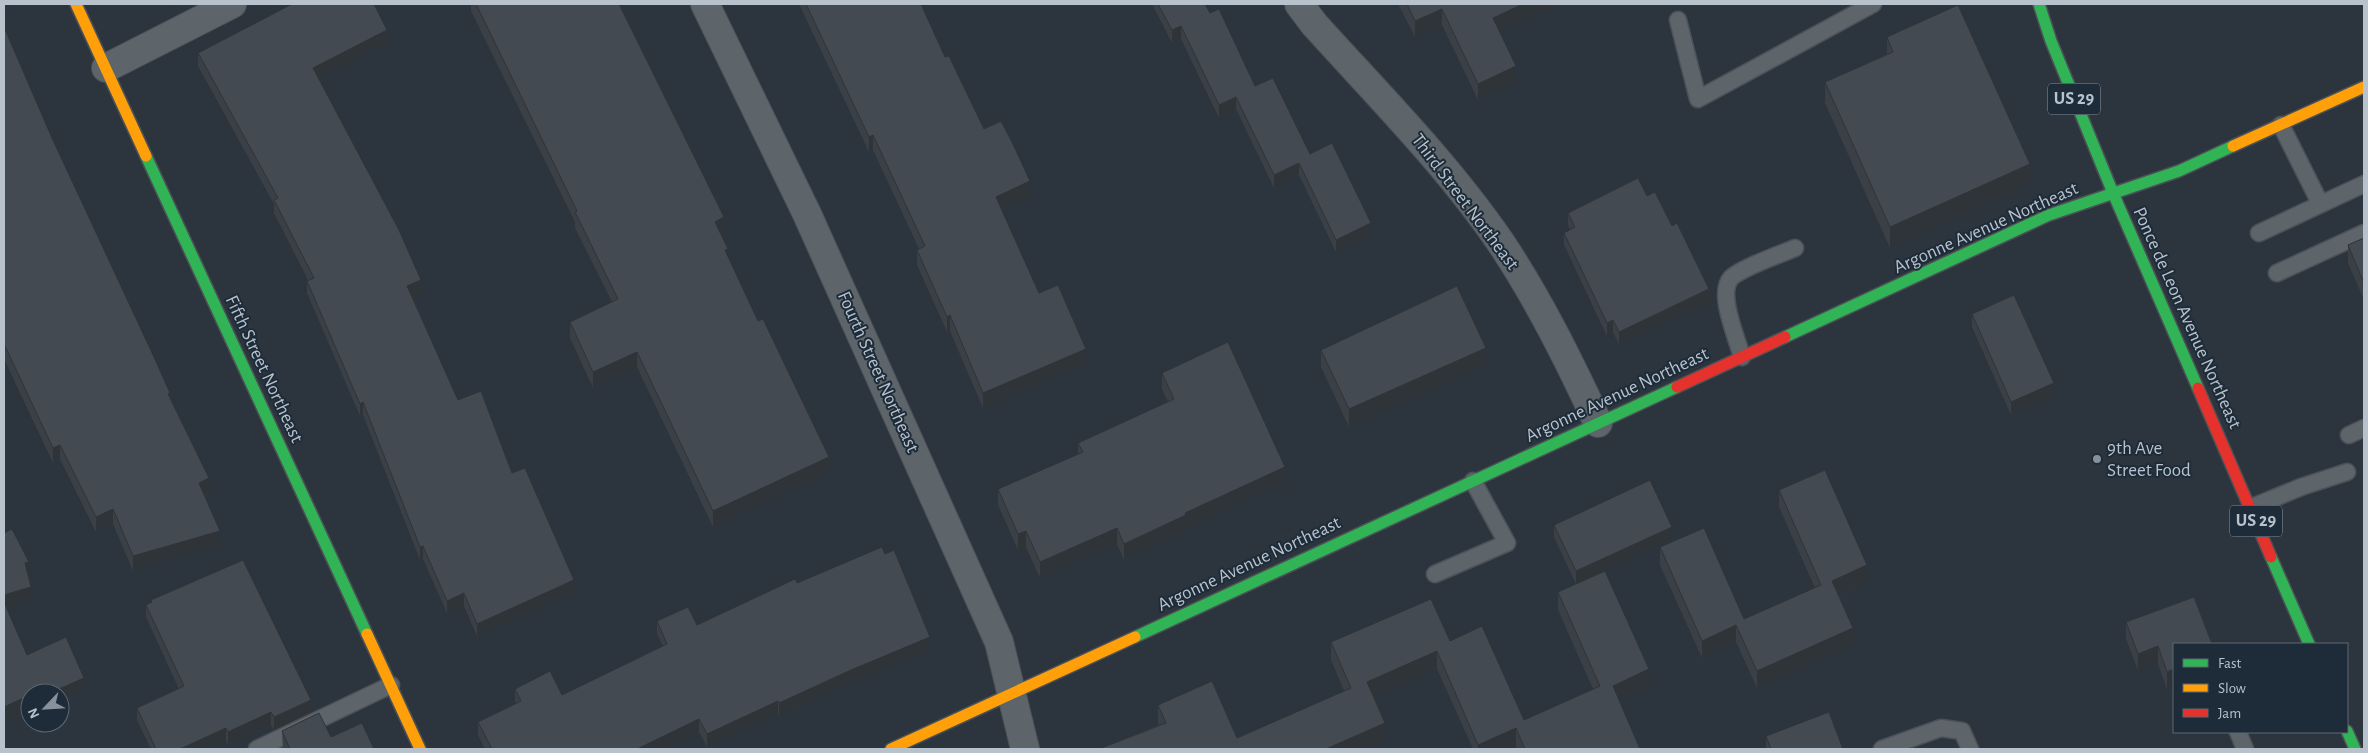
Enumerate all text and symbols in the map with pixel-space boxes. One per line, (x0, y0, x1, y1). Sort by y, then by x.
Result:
road number: US 29 (2048, 84, 2100, 115)
street label: Third Street Northeast (1408, 130, 1522, 274)
street label: Argonne Avenue Northeast (1891, 179, 2081, 277)
street label: Ponce de Leon Avenue Northeast (2129, 204, 2245, 432)
street label: Fourth Street Northeast (834, 289, 922, 455)
street label: Fifth Street Northeast (222, 292, 306, 446)
street label: Argonne Avenue Northeast (1523, 344, 1711, 446)
place label: 9th Ave Street Food (2107, 439, 2191, 480)
marker: 9th Ave Street Food (2091, 453, 2103, 465)
road number: US 29 (2230, 506, 2282, 536)
street label: Argonne Avenue Northeast (1155, 513, 1343, 615)
legend (2173, 643, 2348, 733)
text: Fast (2218, 656, 2242, 671)
text: Slow (2218, 681, 2246, 696)
north arrow (20, 683, 70, 733)
text: N (26, 706, 43, 720)
text: Jam (2218, 706, 2241, 721)

